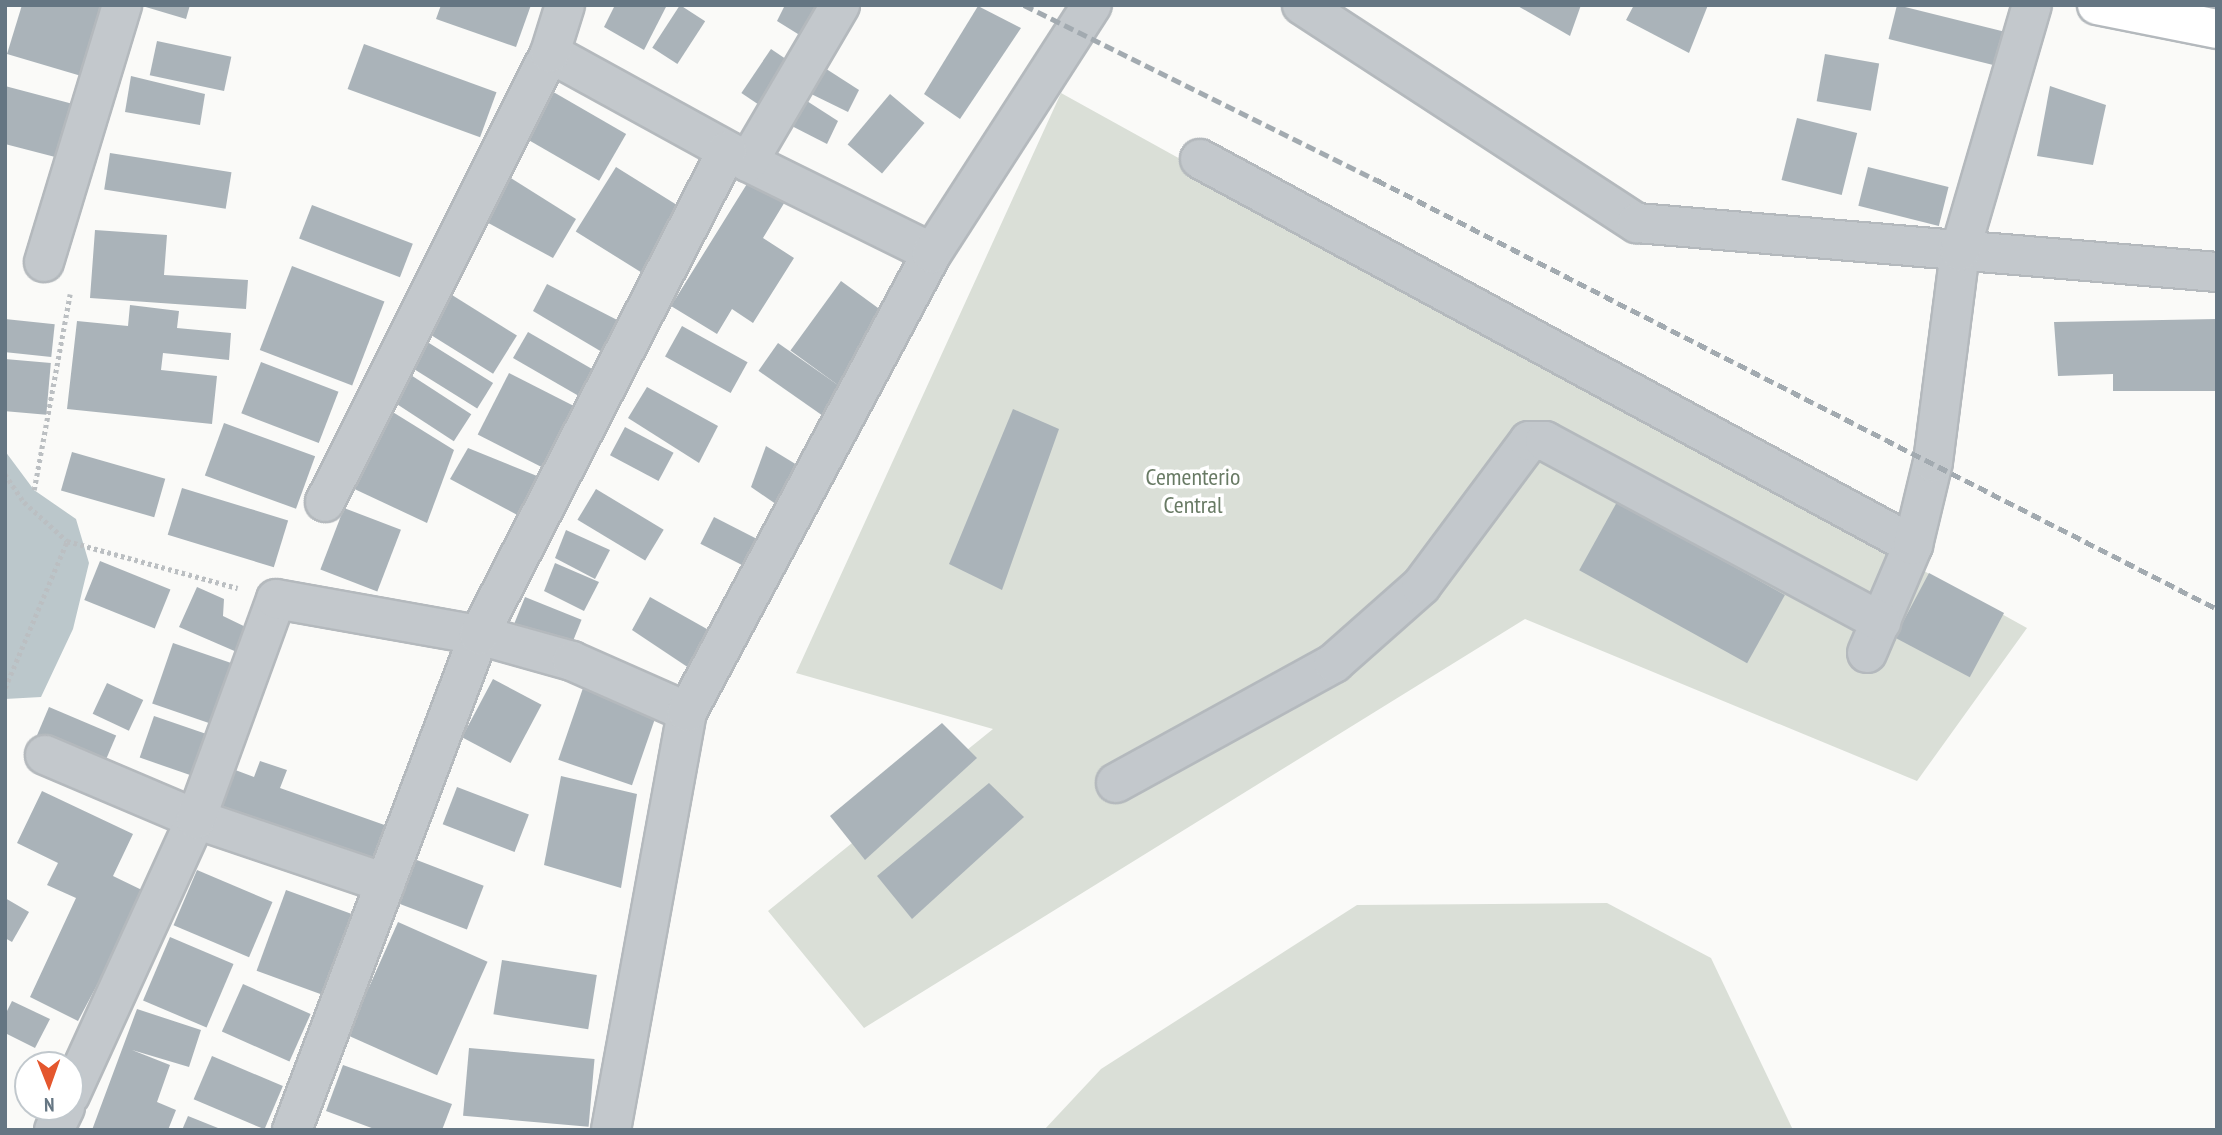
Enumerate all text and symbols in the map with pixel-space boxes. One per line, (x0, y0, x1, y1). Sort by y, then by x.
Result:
park label: Cementerio Central (1146, 463, 1240, 519)
north arrow (14, 1051, 84, 1121)
text: N (44, 1093, 55, 1117)

